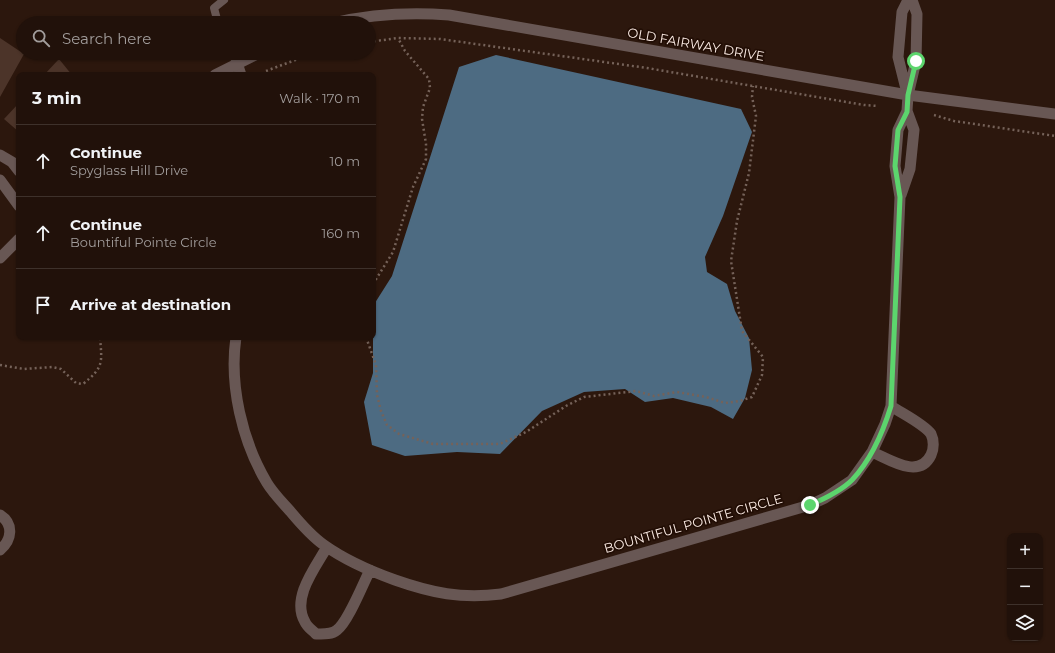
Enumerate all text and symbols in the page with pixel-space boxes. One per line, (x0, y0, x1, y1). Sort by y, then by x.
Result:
search box (16, 16, 376, 60)
street label: OLD FAIRWAY DRIVE (626, 24, 766, 64)
icon: search (30, 27, 52, 49)
text: Search here (62, 29, 151, 48)
route start (907, 52, 925, 70)
text: 3 min (32, 88, 82, 108)
text: Walk · 170 m (279, 90, 360, 106)
text: Continue (70, 143, 142, 162)
icon: ahead (32, 150, 54, 172)
text: 10 m (330, 153, 360, 169)
text: Spyglass Hill Drive (70, 162, 188, 178)
text: Continue (70, 215, 142, 234)
icon: ahead (32, 222, 54, 244)
text: 160 m (322, 225, 360, 241)
text: Bountiful Pointe Circle (70, 234, 217, 250)
icon: arrive (32, 294, 54, 316)
text: Arrive at destination (70, 295, 231, 314)
street label: BOUNTIFUL POINTE CIRCLE (602, 490, 784, 556)
route end (801, 496, 819, 514)
map controls (1007, 533, 1043, 641)
button: + (1007, 533, 1043, 569)
button: − (1007, 569, 1043, 605)
button: layers (1007, 605, 1043, 641)

